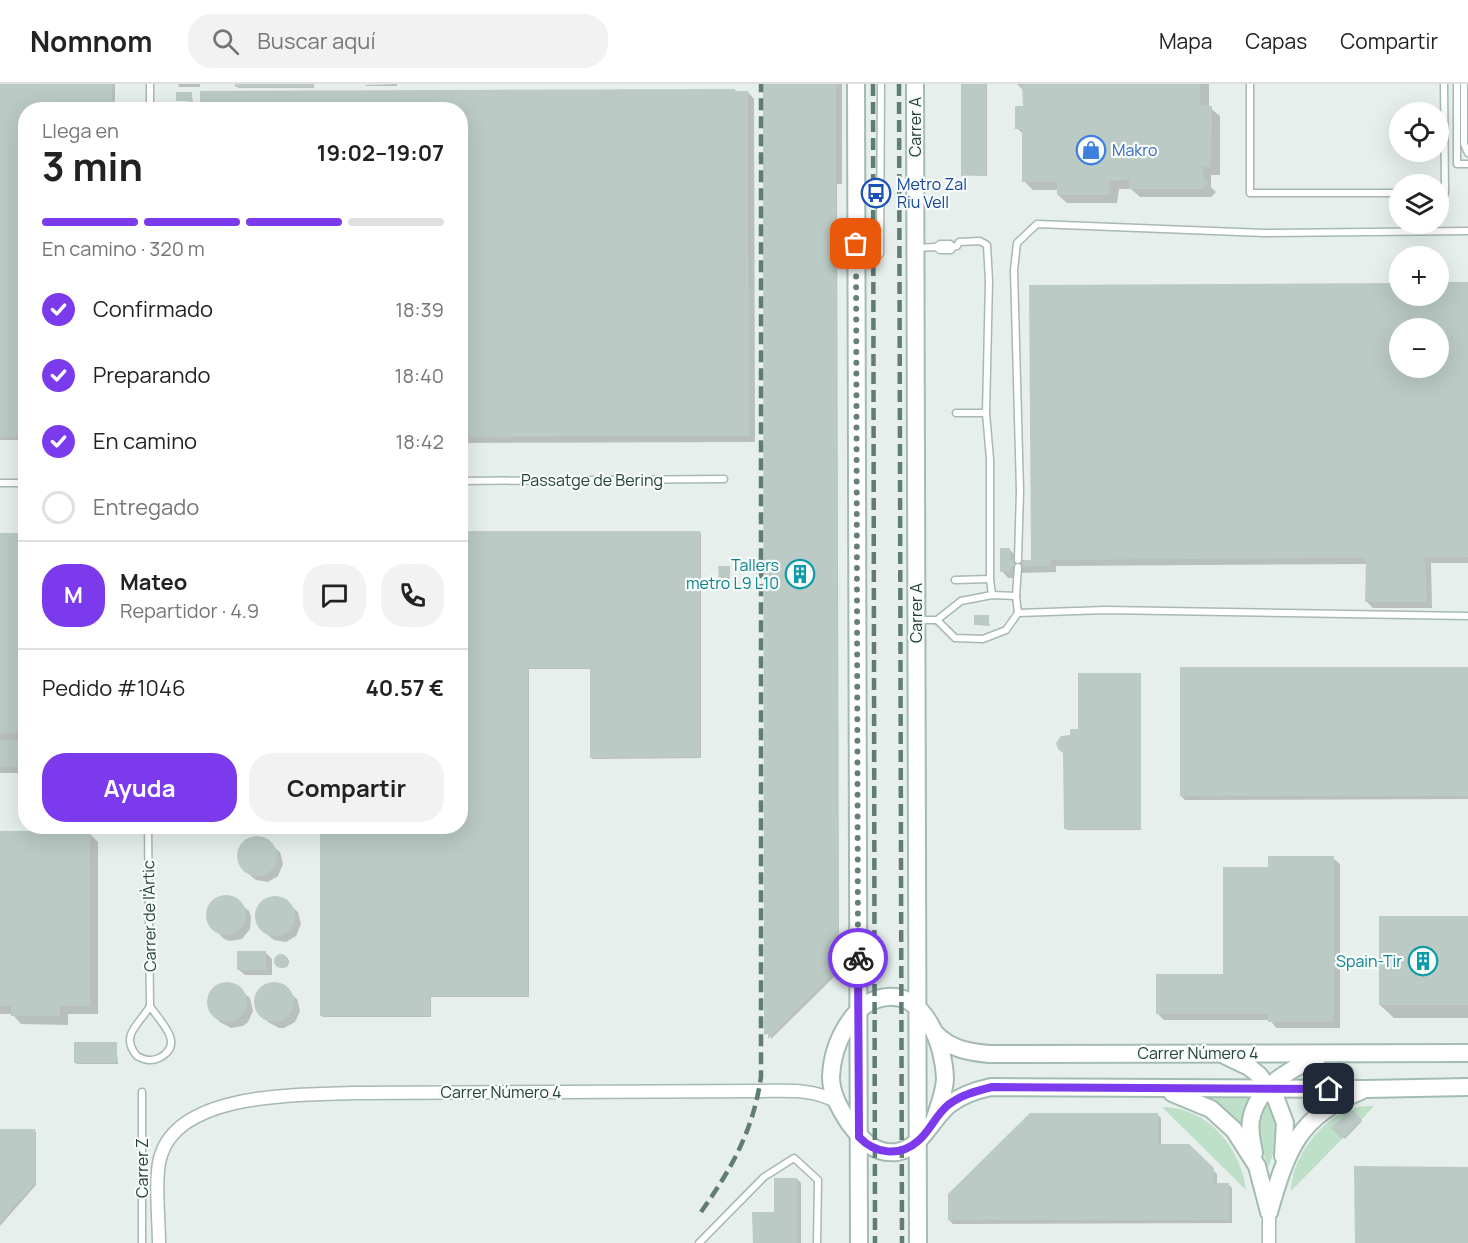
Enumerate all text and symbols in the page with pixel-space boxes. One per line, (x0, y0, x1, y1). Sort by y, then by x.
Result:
search box (188, 14, 608, 68)
text: Nomnom (30, 22, 152, 60)
icon: search (209, 25, 242, 58)
text: Buscar aquí (257, 26, 376, 56)
text: Mapa (1159, 27, 1212, 55)
text: Capas (1245, 27, 1307, 55)
text: Compartir (1340, 27, 1438, 55)
street label: Carrer A (904, 97, 926, 157)
map controls (1389, 102, 1449, 378)
button: locate (1389, 102, 1449, 162)
text: Llega en (42, 117, 119, 144)
shop icon: Makro (1075, 134, 1107, 166)
text: 19:02–19:07 (317, 138, 444, 168)
text: 3 min (42, 139, 143, 193)
place label: Makro (1112, 139, 1157, 161)
place label: Metro Zal Riu Vell (897, 173, 967, 213)
button: layers (1389, 174, 1449, 234)
bus stop icon: Metro Zal Riu Vell (860, 177, 892, 209)
pin (830, 218, 881, 269)
icon: bag (839, 227, 872, 260)
text: En camino · 320 m (42, 235, 205, 262)
button: + (1389, 246, 1449, 306)
icon: check (42, 293, 75, 326)
text: Confirmado (93, 294, 213, 324)
text: 18:39 (395, 296, 444, 323)
button: − (1389, 318, 1449, 378)
icon: check (42, 359, 75, 392)
text: Preparando (93, 360, 211, 390)
text: 18:40 (395, 362, 444, 389)
icon: check (42, 425, 75, 458)
text: En camino (93, 426, 197, 456)
text: 18:42 (395, 428, 444, 455)
street label: Passatge de Bering (521, 469, 663, 491)
text: Entregado (93, 492, 199, 522)
place label: Tallers metro L9 L10 (686, 554, 779, 594)
building icon: Tallers metro L9 L10 (784, 558, 816, 590)
button: chat (303, 564, 366, 627)
button: phone (381, 564, 444, 627)
text: Mateo (120, 567, 187, 597)
text: M (64, 580, 83, 610)
street label: Carrer A (905, 583, 927, 643)
text: Repartidor · 4.9 (120, 597, 259, 624)
text: Pedido #1046 (42, 673, 186, 703)
text: 40.57 € (365, 673, 444, 703)
button: Ayuda (42, 753, 237, 822)
button: Compartir (249, 753, 444, 822)
street label: Carrer de l'Àrtic (137, 860, 161, 972)
courier (828, 928, 888, 988)
icon: bike (842, 942, 875, 975)
building icon: Spain-Tir (1407, 945, 1439, 977)
place label: Spain-Tir (1336, 950, 1402, 972)
street label: Carrer Número 4 (1137, 1042, 1259, 1064)
pin (1303, 1063, 1354, 1114)
icon: home (1312, 1072, 1345, 1105)
street label: Carrer Número 4 (440, 1081, 562, 1103)
street label: Carrer Z (131, 1138, 153, 1198)

